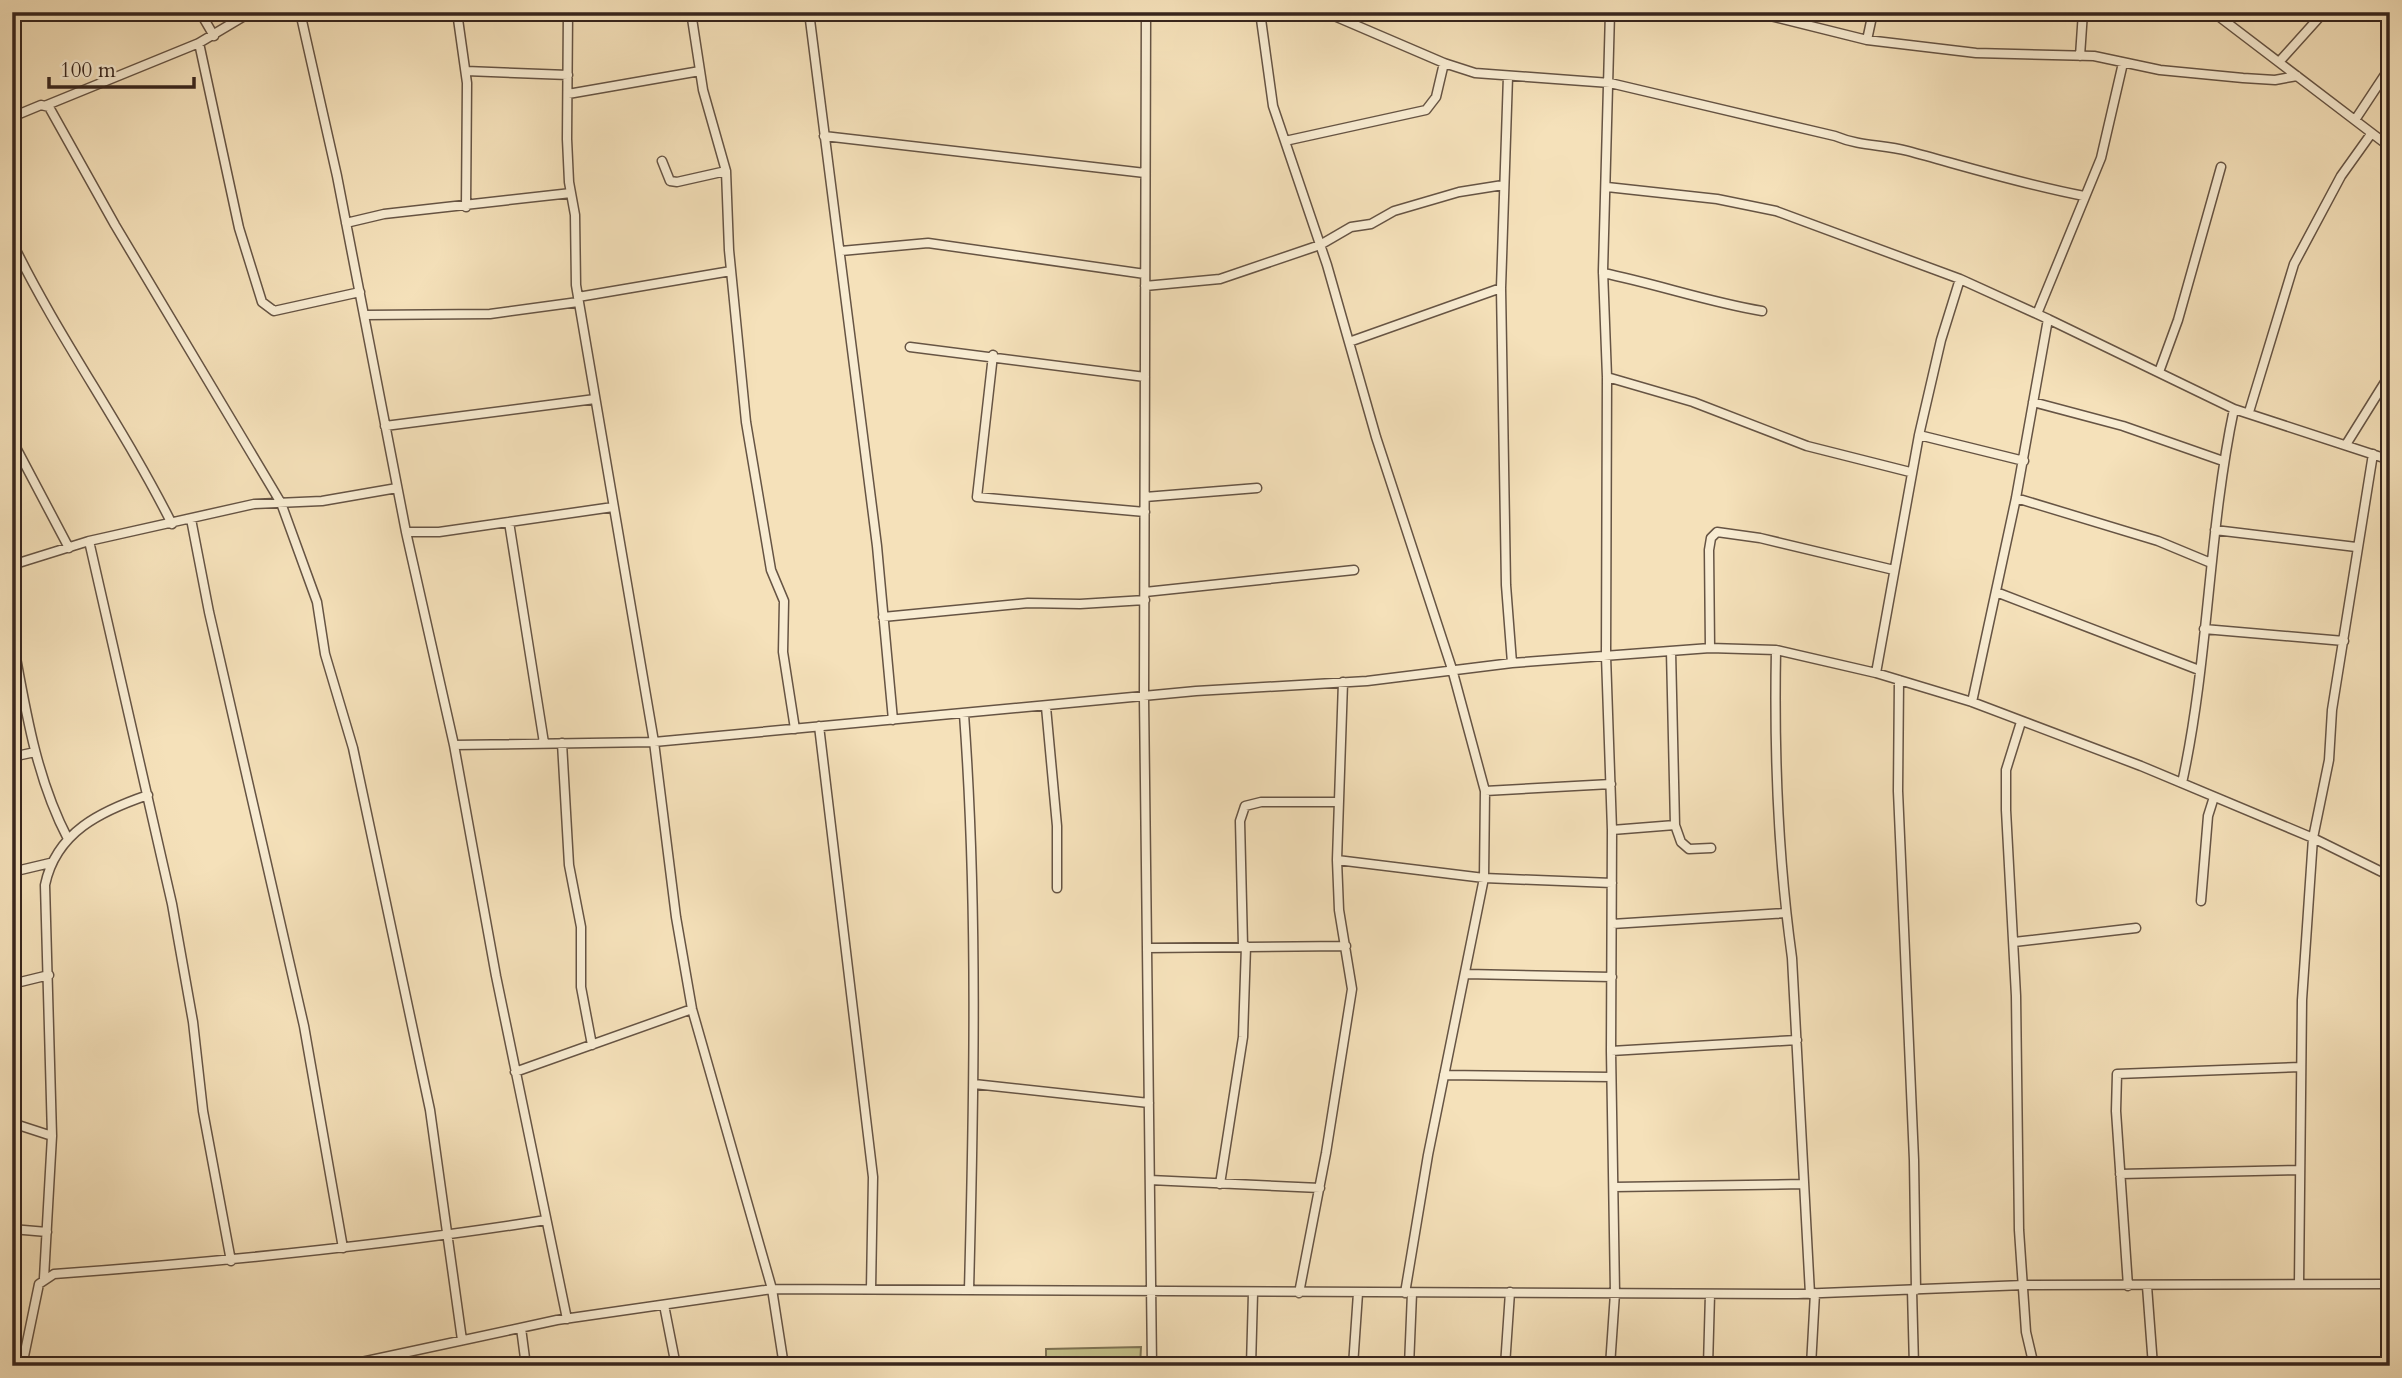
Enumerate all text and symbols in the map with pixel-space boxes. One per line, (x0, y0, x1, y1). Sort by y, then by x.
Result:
scale bar (49, 46, 194, 90)
text: 100 m (60, 56, 116, 85)

